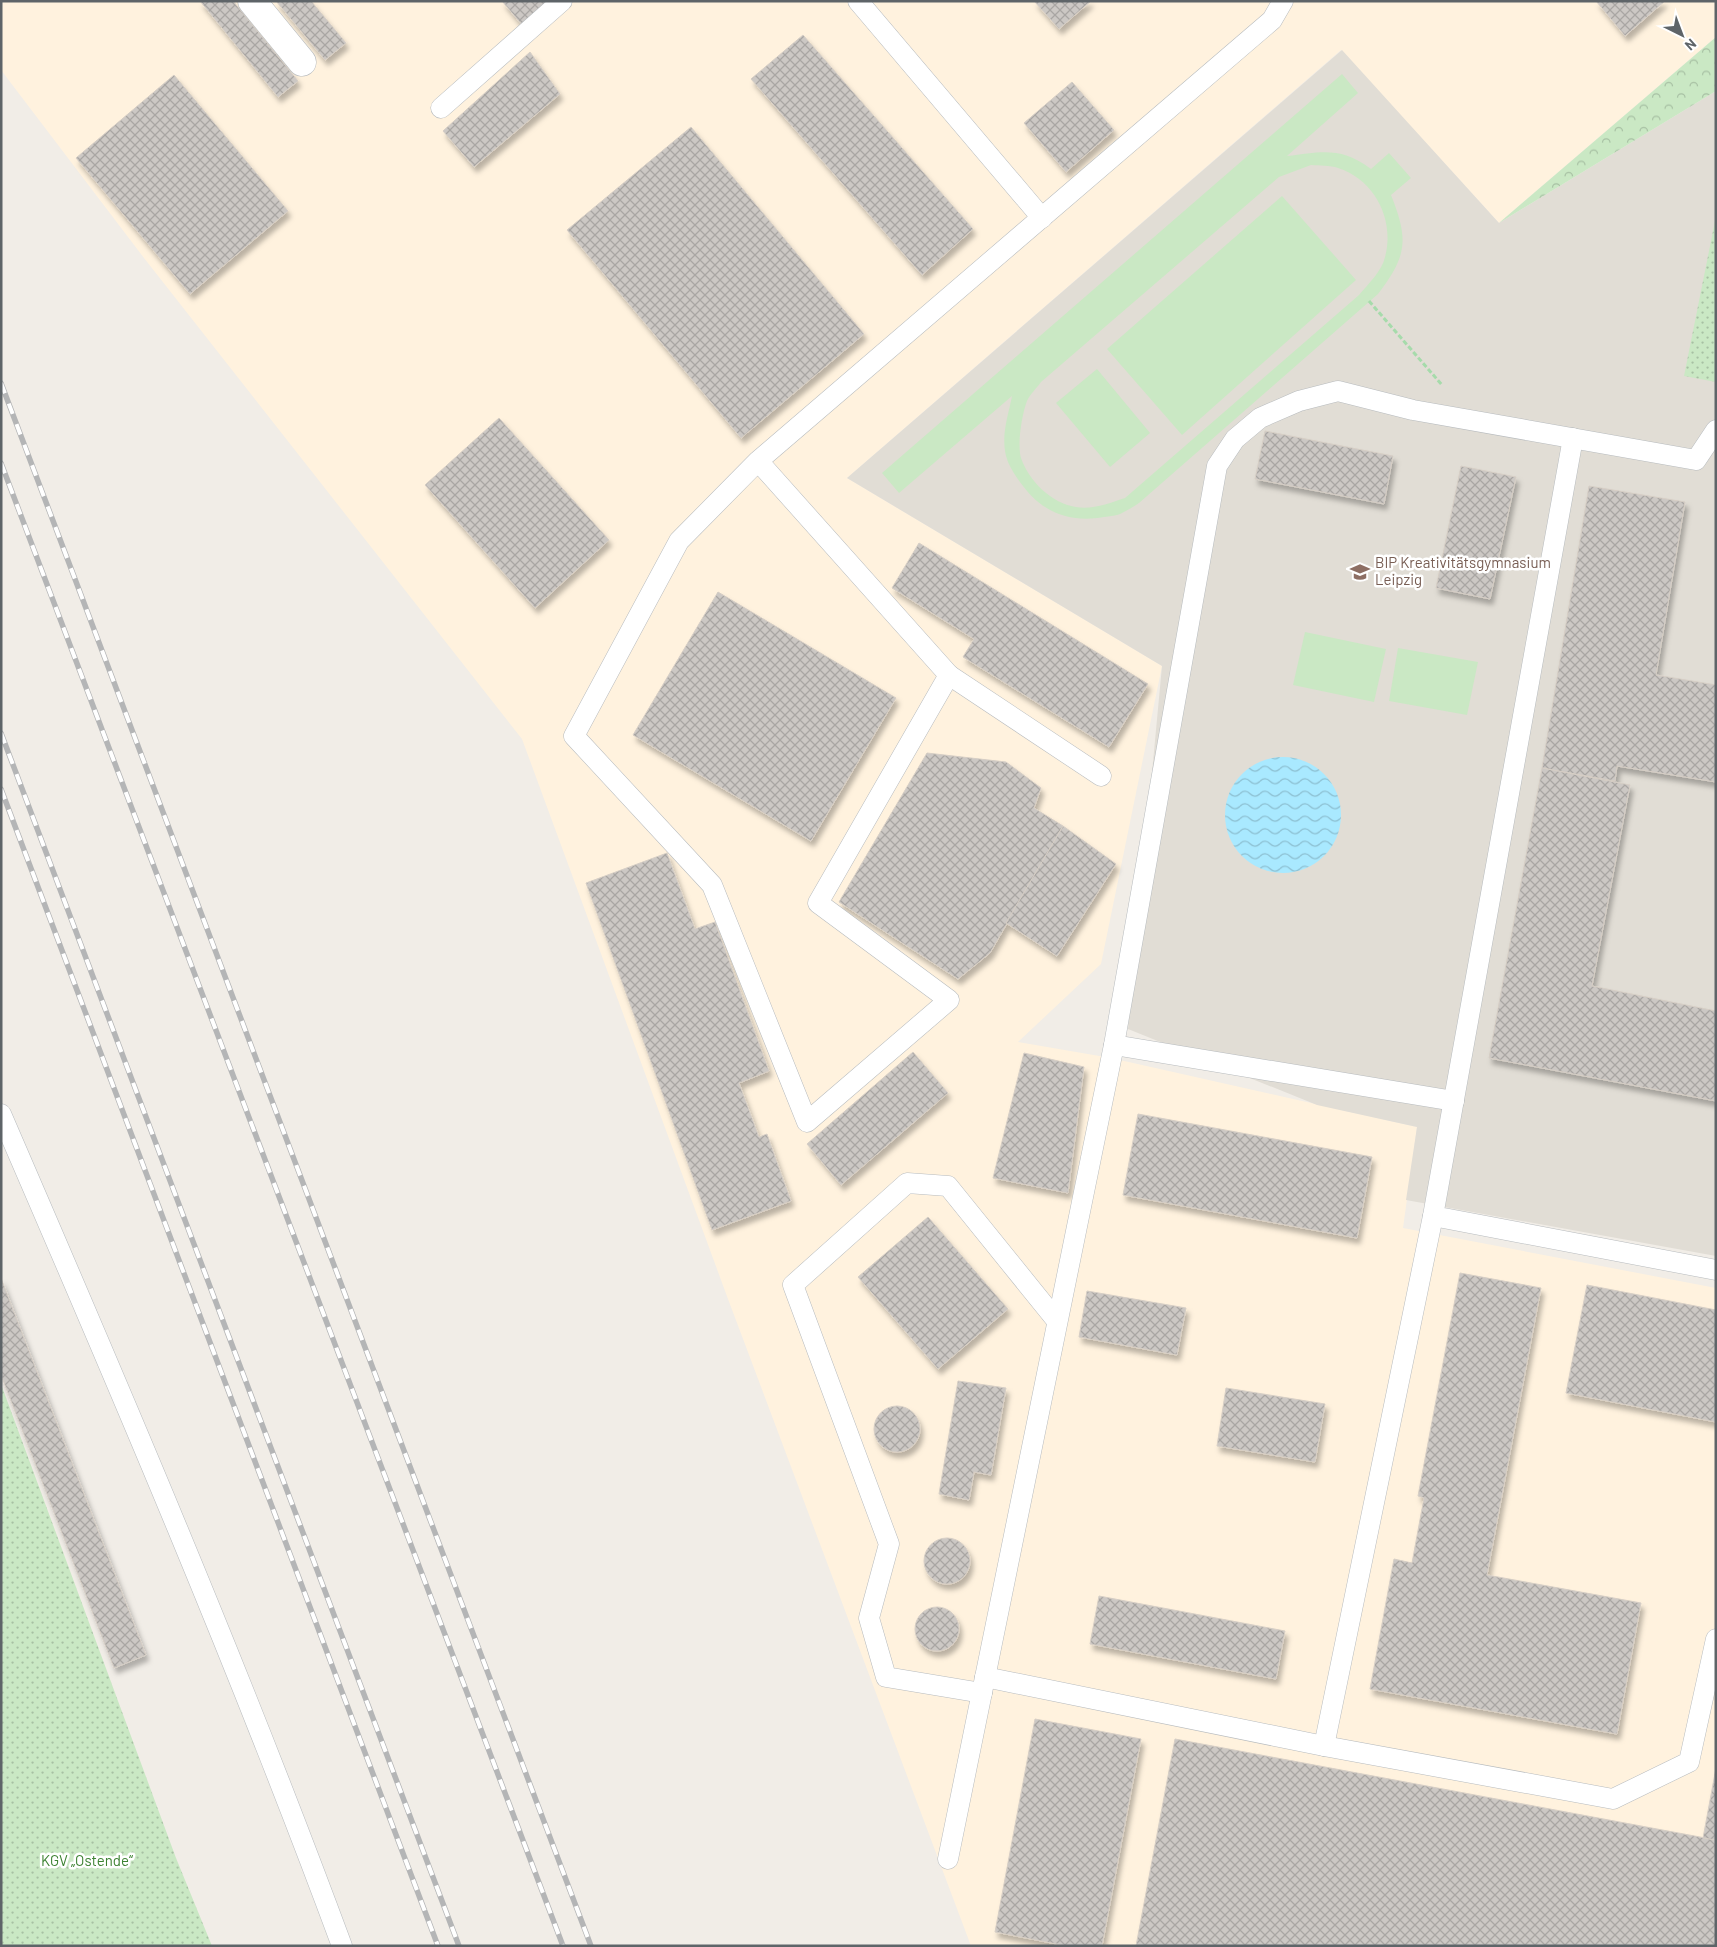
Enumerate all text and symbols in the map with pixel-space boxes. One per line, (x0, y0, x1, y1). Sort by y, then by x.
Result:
north arrow (1657, 10, 1707, 60)
text: N (1682, 36, 1700, 54)
place label: BIP Kreativitätsgymnasium Leipzig (1375, 553, 1551, 588)
school or university icon: BIP Kreativitätsgymnasium Leipzig (1349, 561, 1371, 583)
park label: KGV „Ostende“ (41, 1851, 133, 1869)

